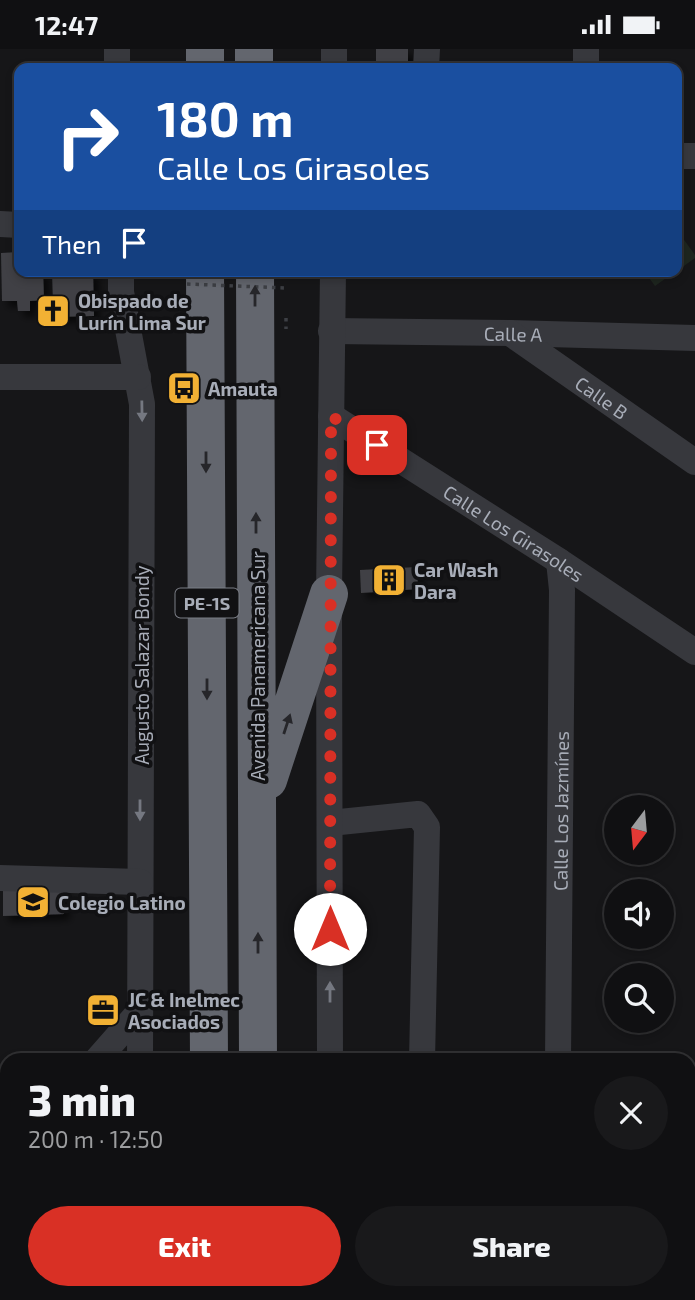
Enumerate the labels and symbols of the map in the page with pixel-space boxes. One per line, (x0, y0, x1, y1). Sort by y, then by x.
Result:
one-way arrow (249, 284, 261, 306)
place label: Obispado de Lurín Lima Sur (78, 289, 206, 334)
church icon: Obispado de Lurín Lima Sur (34, 292, 72, 330)
street label: Calle A (484, 321, 543, 345)
bus stop icon: Amauta (165, 369, 203, 407)
street label: Calle B (571, 371, 633, 423)
place label: Amauta (208, 377, 278, 400)
one-way arrow (136, 400, 147, 422)
pin (347, 415, 407, 475)
one-way arrow (200, 451, 212, 473)
street label: Calle Los Girasoles (440, 479, 589, 586)
one-way arrow (250, 512, 262, 534)
street label: Avenida Panamericana Sur (246, 551, 269, 781)
place label: Car Wash Dara (414, 558, 498, 603)
building icon: Car Wash Dara (370, 561, 408, 599)
street label: Augusto Salazar Bondy (130, 565, 153, 765)
road number: PE-1S (176, 589, 238, 617)
one-way arrow (201, 679, 213, 701)
one-way arrow (282, 713, 293, 734)
street label: Calle Los Jazmínes (548, 731, 572, 891)
north arrow (604, 795, 674, 865)
one-way arrow (134, 799, 146, 821)
school or university icon: Colegio Latino (14, 883, 52, 921)
place label: Colegio Latino (58, 891, 186, 914)
position arrow (293, 892, 367, 966)
one-way arrow (252, 932, 264, 954)
one-way arrow (324, 981, 336, 1003)
place label: JC & Inelmec Asociados (128, 988, 240, 1033)
office icon: JC & Inelmec Asociados (84, 991, 122, 1029)

